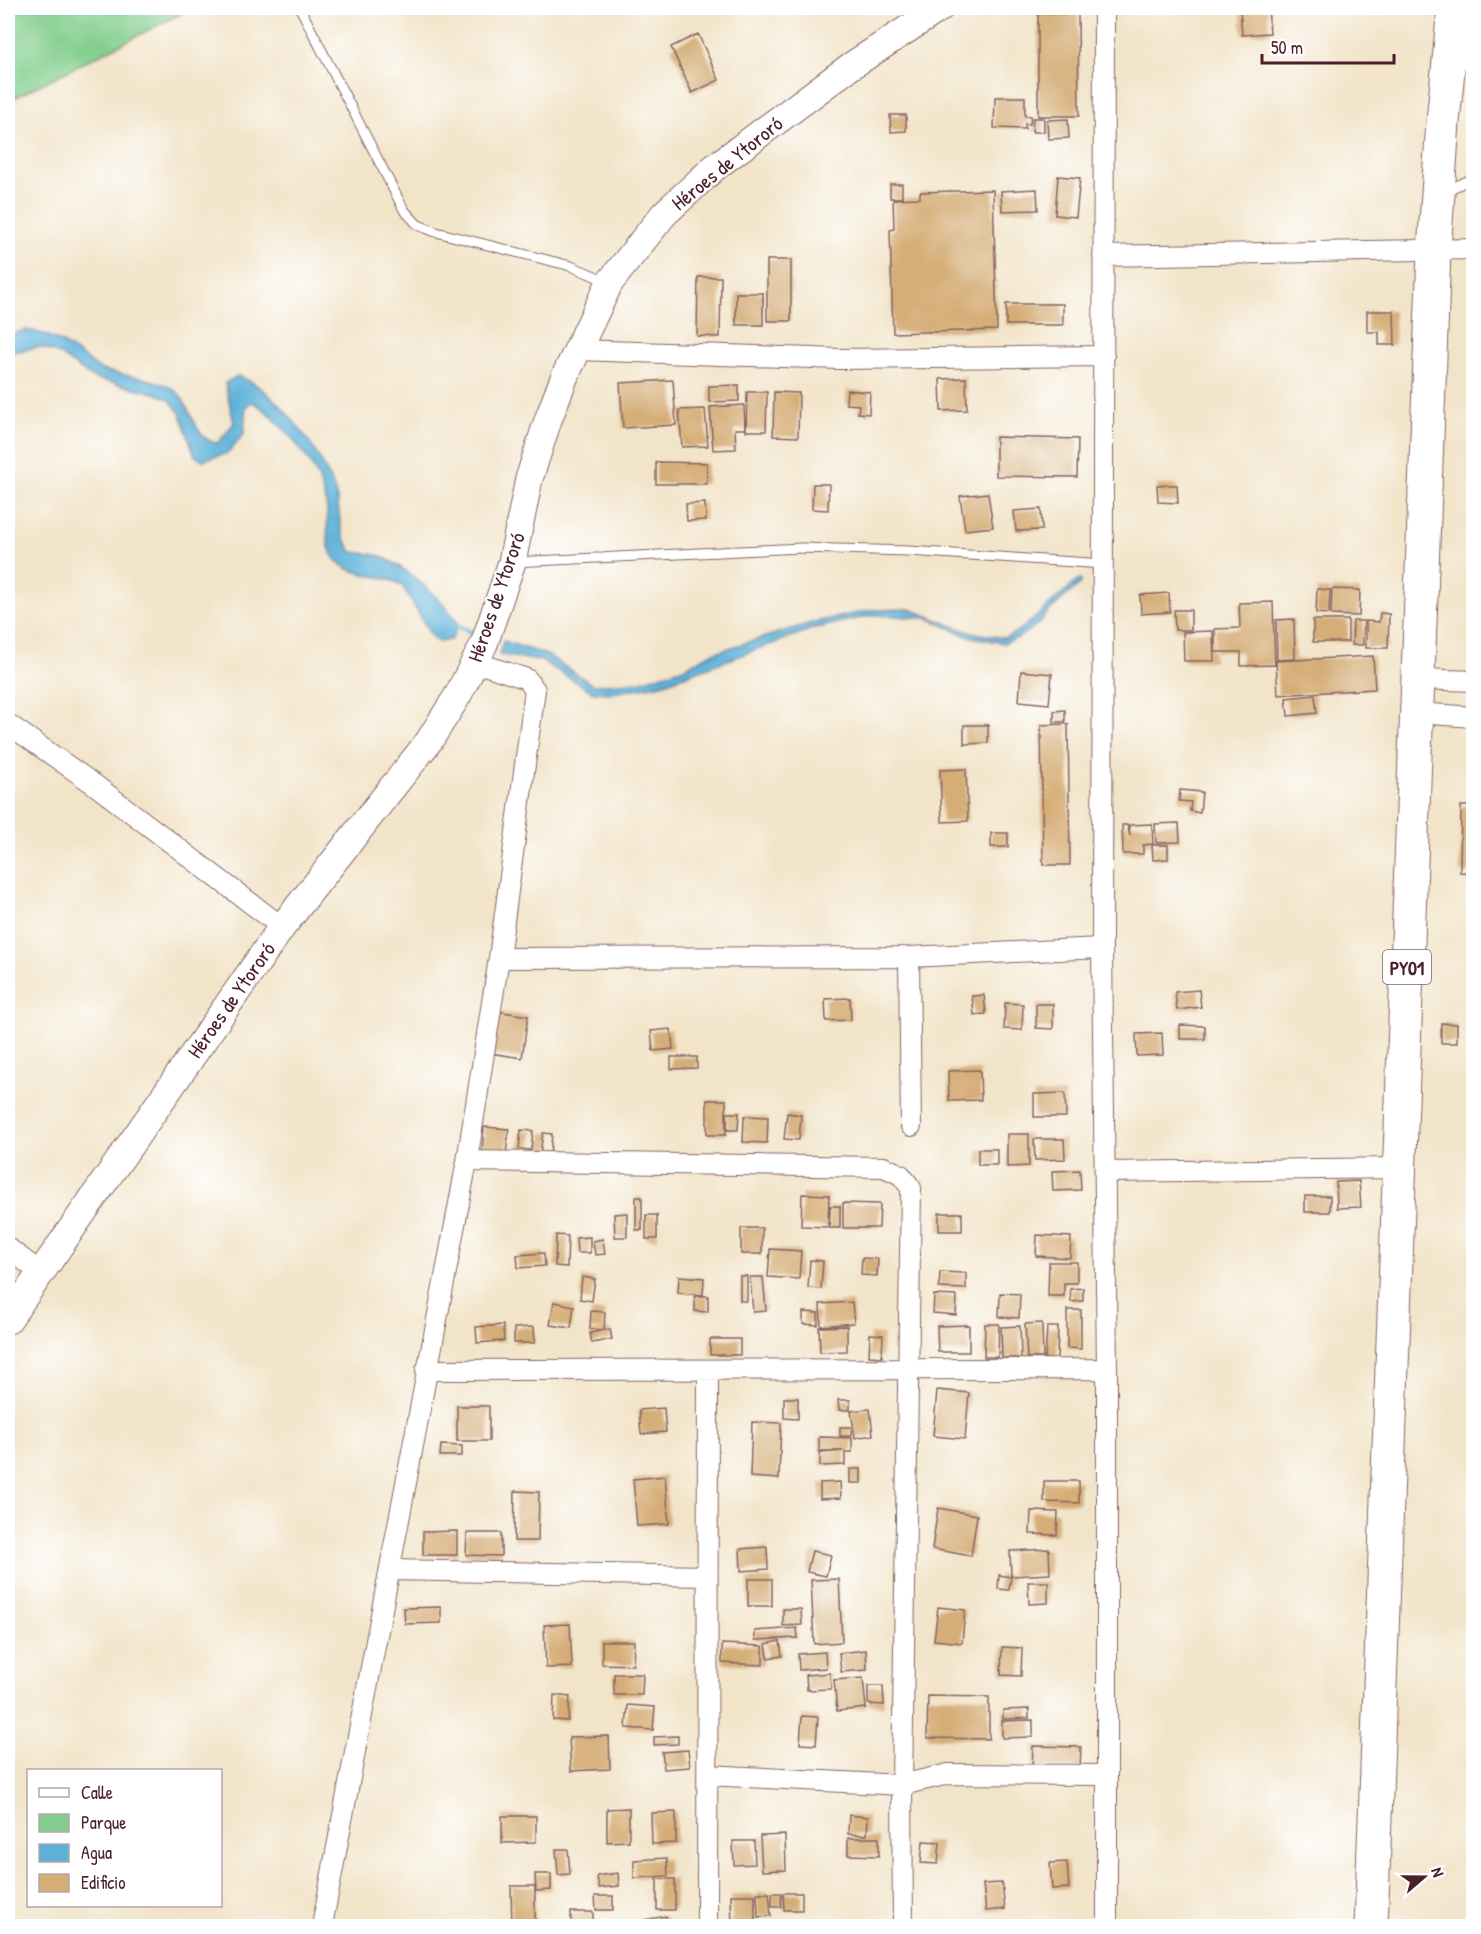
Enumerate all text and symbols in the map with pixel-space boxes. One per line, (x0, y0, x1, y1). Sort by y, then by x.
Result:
scale bar (1262, 27, 1394, 65)
text: 50 m (1271, 35, 1303, 60)
street label: Héroes de Ytororó (665, 109, 789, 217)
street label: Héroes de Ytororó (460, 528, 532, 666)
street label: Héroes de Ytororó (180, 936, 282, 1064)
road number: PY01 (1383, 950, 1431, 984)
legend (27, 1769, 222, 1907)
text: Calle (81, 1780, 113, 1805)
text: Parque (81, 1810, 126, 1835)
text: Agua (81, 1840, 112, 1865)
north arrow (1394, 1847, 1454, 1907)
text: N (1426, 1864, 1450, 1880)
text: Edificio (81, 1870, 125, 1895)

